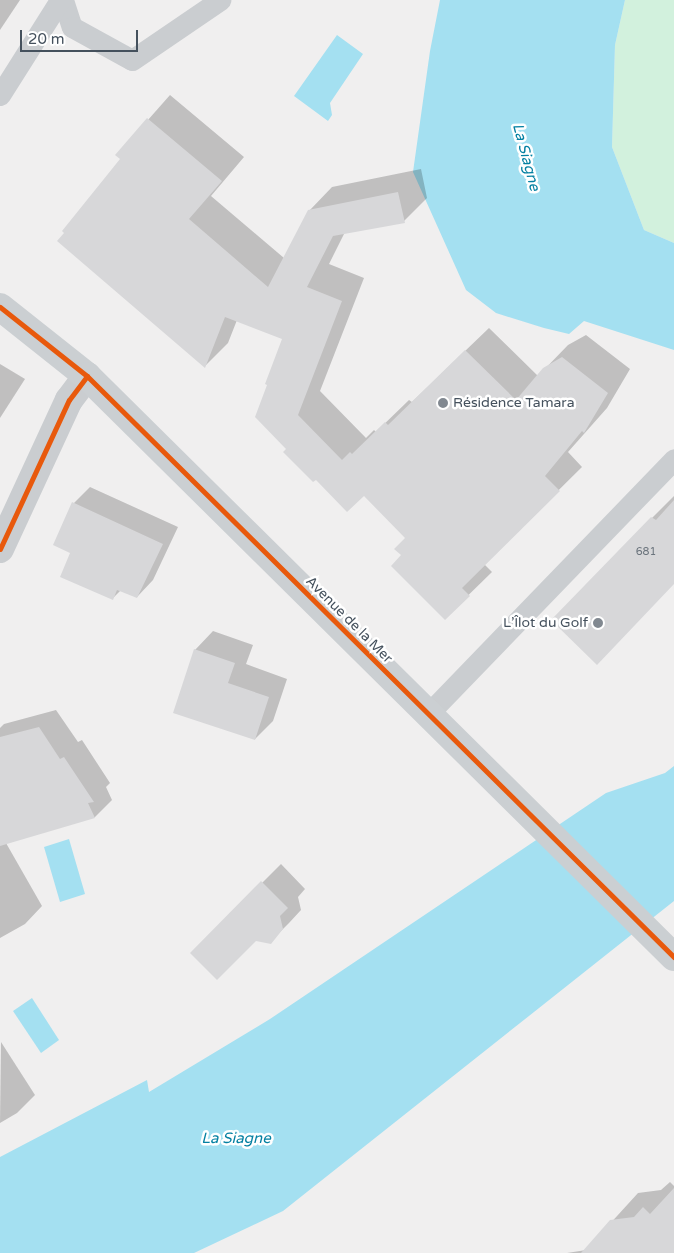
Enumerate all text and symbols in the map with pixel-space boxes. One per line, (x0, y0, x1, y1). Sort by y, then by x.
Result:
scale bar (22, 20, 140, 52)
text: 20 m (28, 30, 65, 48)
water label: La Siagne (508, 121, 544, 193)
place label: Résidence Tamara (453, 395, 575, 411)
marker: Résidence Tamara (437, 397, 449, 409)
house number: 681 (636, 545, 656, 559)
street label: Avenue de la Mer (302, 573, 396, 667)
place label: L’Îlot du Golf (503, 615, 588, 631)
marker: L’Îlot du Golf (592, 617, 604, 629)
water label: La Siagne (201, 1130, 271, 1148)

